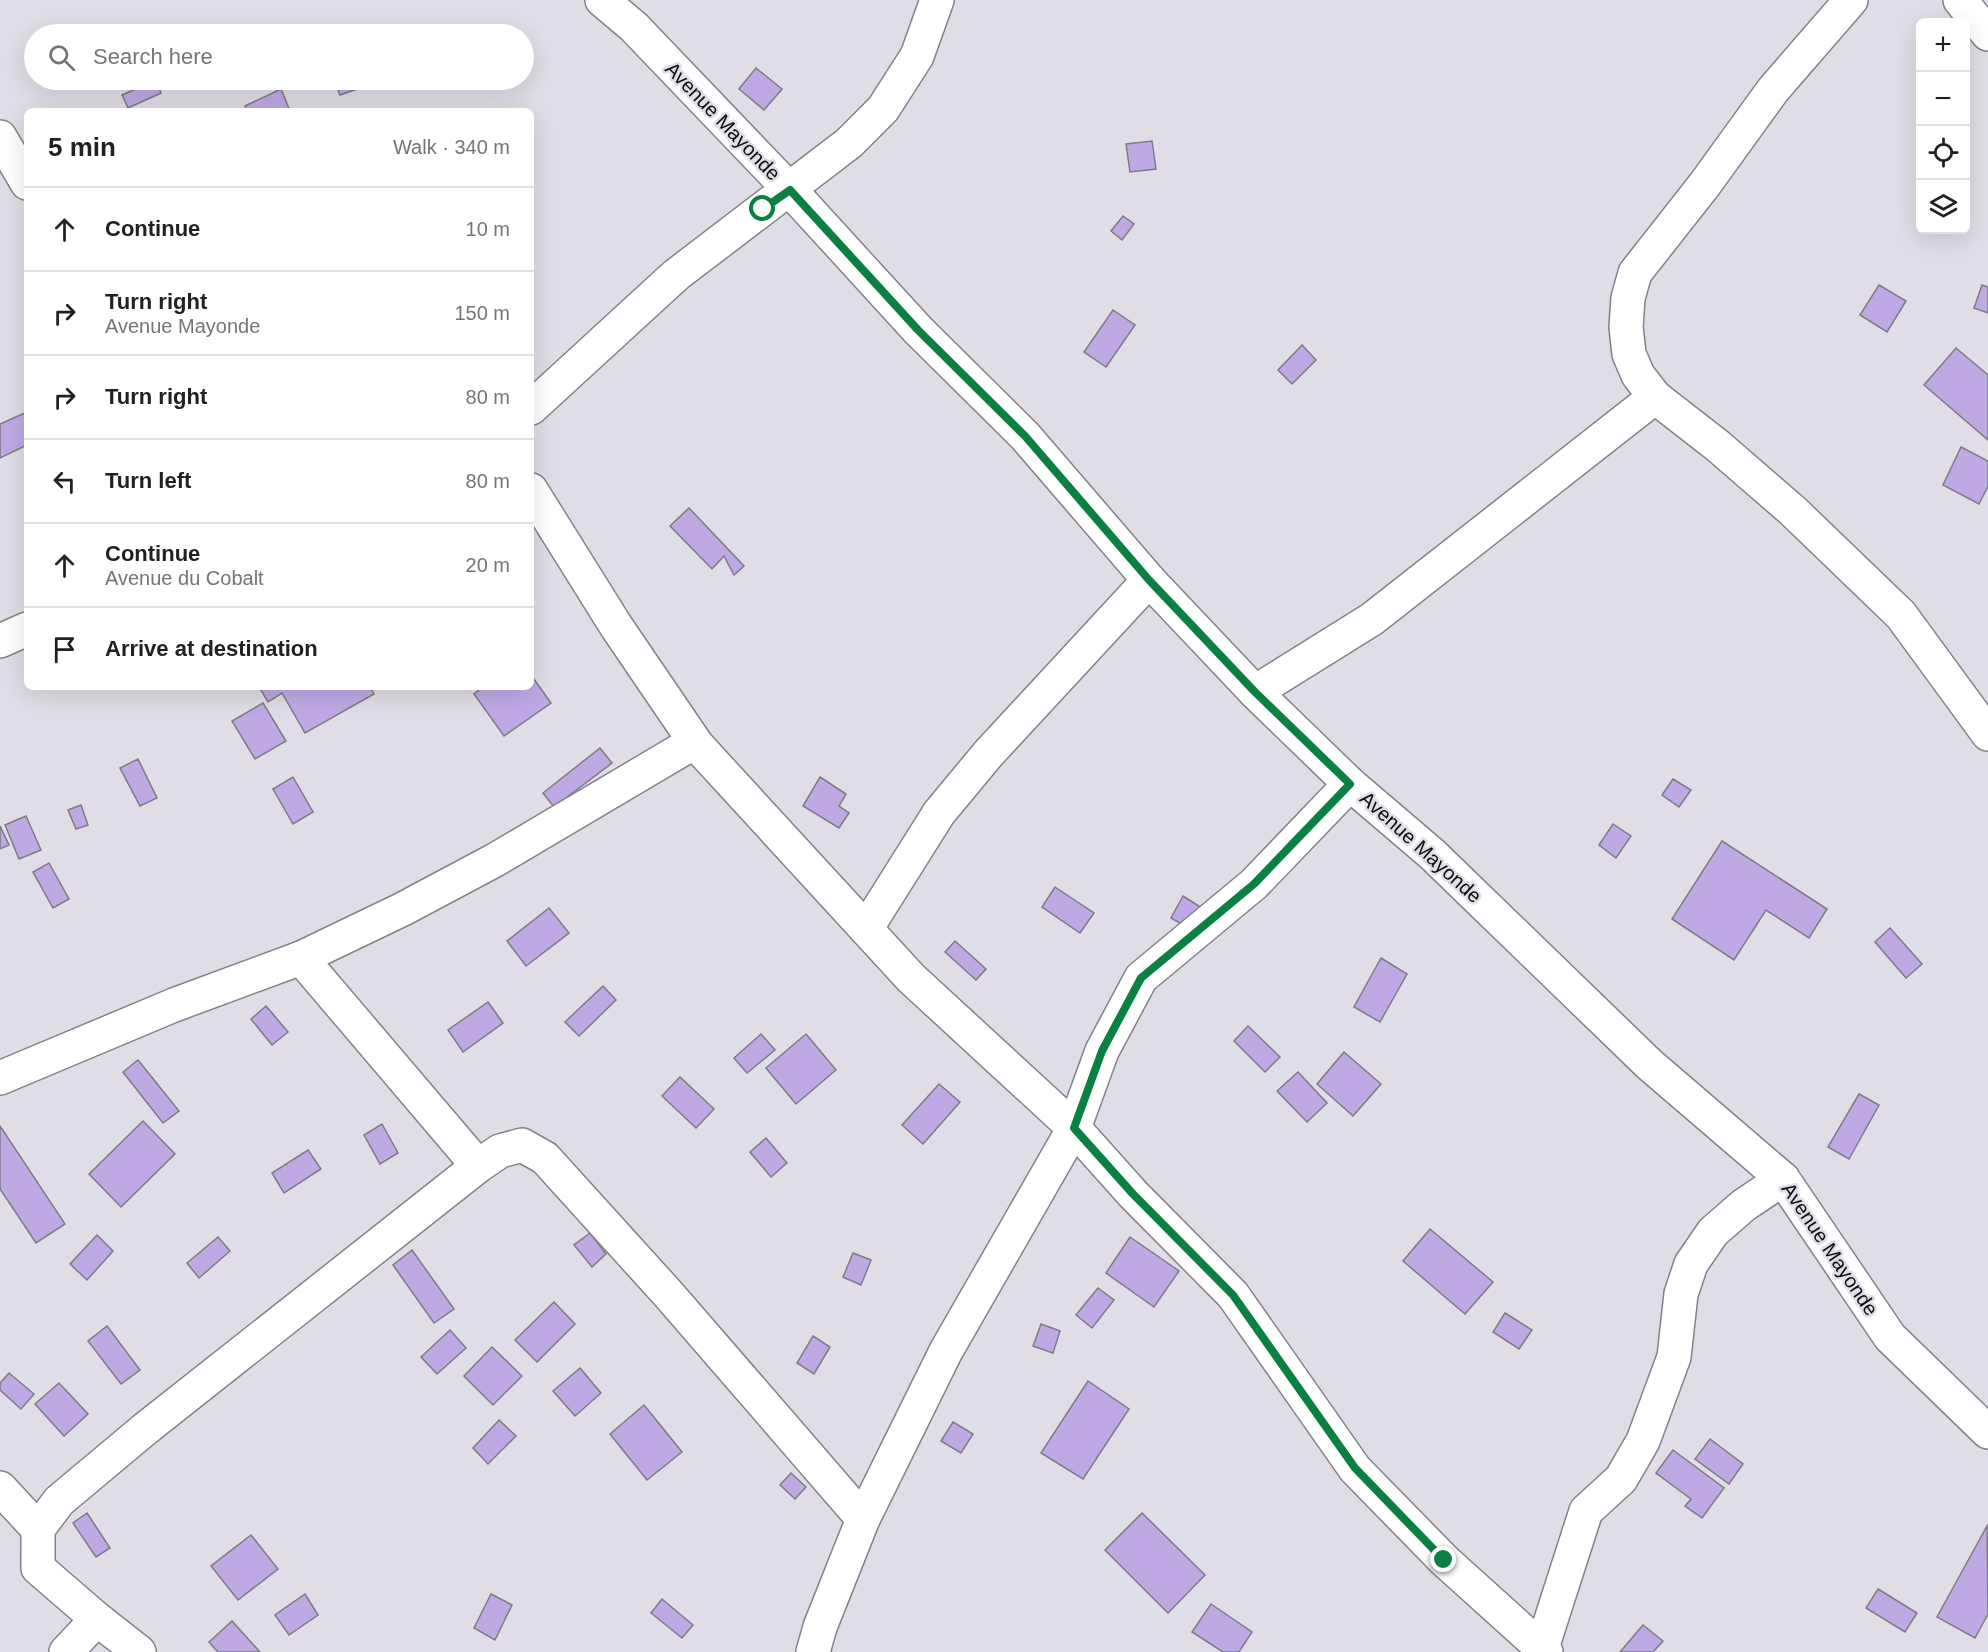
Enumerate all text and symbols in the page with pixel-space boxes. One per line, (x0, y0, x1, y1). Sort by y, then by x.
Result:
map controls (1916, 18, 1970, 234)
button: + (1916, 18, 1970, 72)
search box (24, 24, 534, 90)
icon: search (45, 41, 78, 74)
text: Search here (93, 44, 213, 69)
street label: Avenue Mayonde (661, 57, 785, 185)
button: − (1916, 72, 1970, 126)
button: locate (1916, 126, 1970, 180)
text: 5 min (48, 132, 116, 162)
text: Walk · 340 m (393, 136, 510, 158)
button: layers (1916, 180, 1970, 234)
route start (749, 195, 775, 221)
icon: ahead (48, 213, 81, 246)
text: Continue (105, 216, 200, 241)
text: 10 m (466, 218, 510, 240)
text: Turn right (105, 289, 207, 314)
icon: right (48, 297, 81, 330)
text: 150 m (454, 302, 510, 324)
text: Avenue Mayonde (105, 315, 260, 337)
icon: right (48, 381, 81, 414)
text: Turn right (105, 384, 207, 409)
text: 80 m (466, 386, 510, 408)
icon: left (48, 465, 81, 498)
text: Turn left (105, 468, 191, 493)
text: 80 m (466, 470, 510, 492)
text: Continue (105, 541, 200, 566)
icon: ahead (48, 549, 81, 582)
text: 20 m (466, 554, 510, 576)
text: Avenue du Cobalt (105, 567, 264, 589)
icon: arrive (48, 633, 81, 666)
text: Arrive at destination (105, 636, 318, 661)
street label: Avenue Mayonde (1356, 787, 1486, 907)
street label: Avenue Mayonde (1777, 1178, 1883, 1320)
route end (1430, 1546, 1456, 1572)

